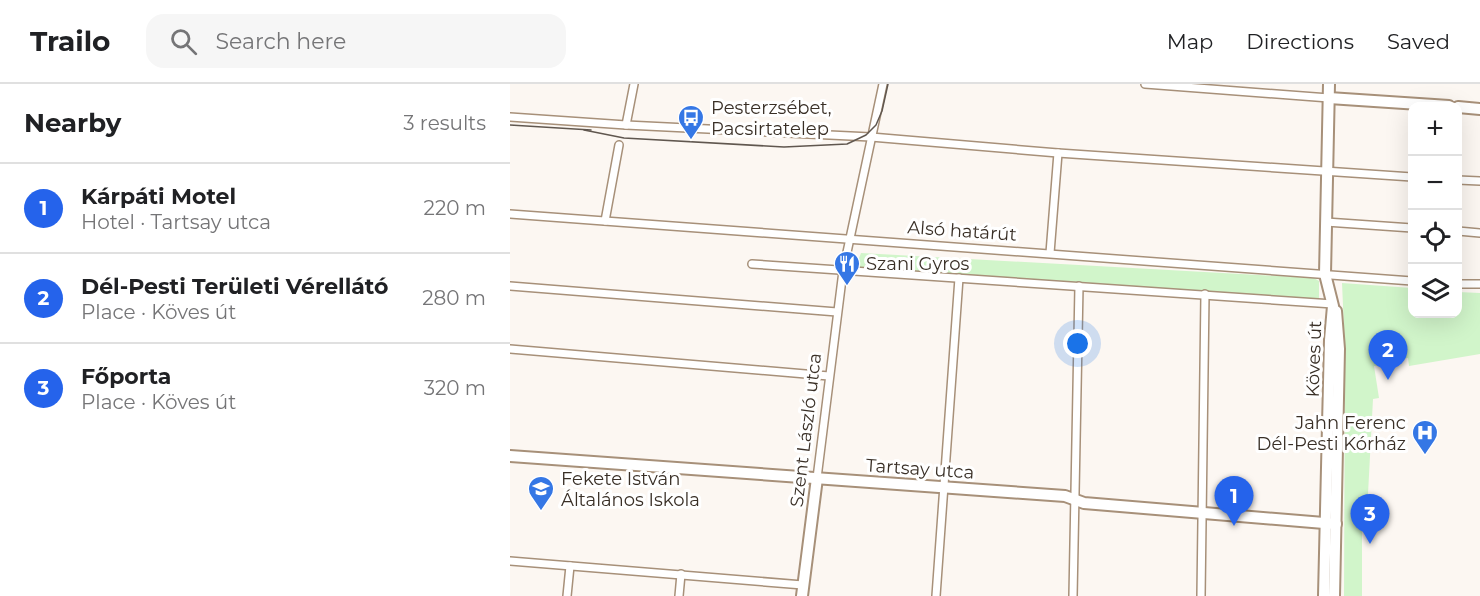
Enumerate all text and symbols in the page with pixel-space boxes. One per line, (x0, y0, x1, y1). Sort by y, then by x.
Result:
search box (146, 14, 566, 68)
text: Trailo (30, 24, 110, 58)
icon: search (167, 25, 200, 58)
text: Search here (215, 28, 346, 55)
text: Map (1167, 29, 1213, 54)
text: Directions (1246, 29, 1354, 54)
text: Saved (1387, 29, 1450, 54)
place label: Pesterzsébet, Pacsirtatelep (711, 97, 832, 140)
map controls (1408, 102, 1462, 318)
button: + (1408, 102, 1462, 156)
bus stop icon: Pesterzsébet, Pacsirtatelep (676, 103, 706, 141)
text: Nearby (24, 107, 121, 139)
text: 3 results (403, 111, 486, 135)
button: − (1408, 156, 1462, 210)
text: Kárpáti Motel (81, 183, 236, 210)
text: 1 (40, 196, 47, 220)
text: 220 m (424, 196, 486, 220)
text: Hotel · Tartsay utca (81, 210, 271, 234)
button: locate (1408, 210, 1462, 264)
street label: Alsó határút (907, 216, 1017, 246)
restaurant icon: Szani Gyros (832, 249, 862, 287)
place label: Szani Gyros (866, 253, 970, 275)
button: layers (1408, 264, 1462, 318)
text: Dél-Pesti Területi Vérellátó (81, 273, 388, 300)
text: 2 (38, 286, 49, 310)
text: 280 m (422, 286, 486, 310)
text: Place · Köves út (81, 300, 236, 324)
street label: Köves út (1302, 320, 1326, 398)
your location (1063, 329, 1092, 358)
pin: 2 (1368, 330, 1408, 380)
street label: Szent László utca (786, 352, 826, 508)
text: Főporta (81, 363, 171, 390)
text: 3 (38, 376, 49, 400)
text: 320 m (424, 376, 486, 400)
text: Place · Köves út (81, 390, 236, 414)
place label: Jahn Ferenc Dél-Pesti Kórház (1257, 412, 1406, 455)
hospital icon: Jahn Ferenc Dél-Pesti Kórház (1410, 418, 1440, 456)
street label: Tartsay utca (865, 454, 975, 484)
place label: Fekete István Általános Iskola (561, 468, 700, 511)
school or university icon: Fekete István Általános Iskola (526, 474, 556, 512)
pin: 1 (1214, 476, 1254, 526)
pin: 3 (1350, 494, 1390, 544)

